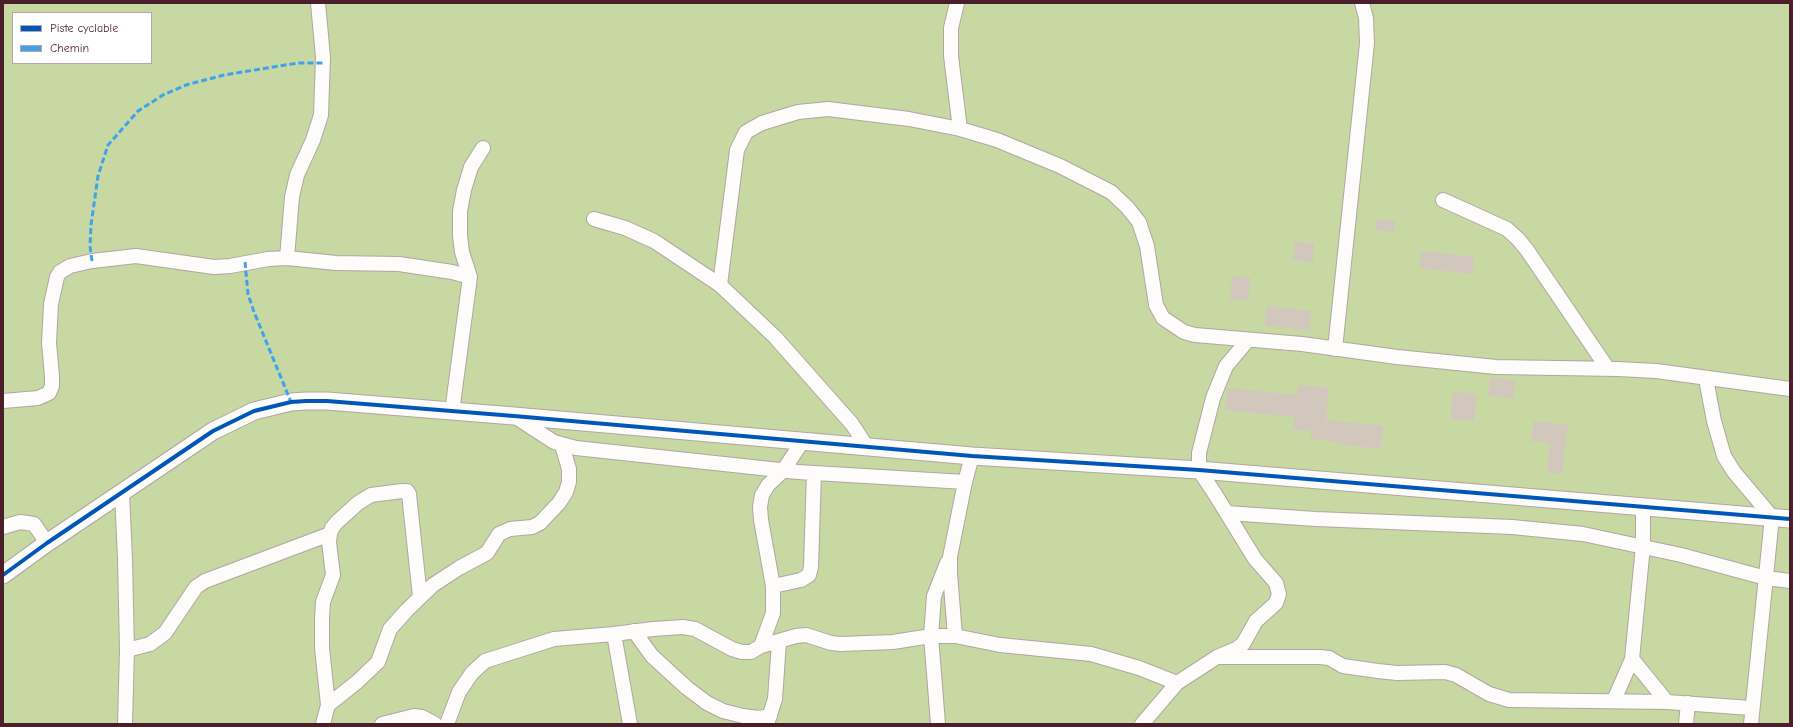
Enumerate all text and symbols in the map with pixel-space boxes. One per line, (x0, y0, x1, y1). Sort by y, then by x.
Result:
legend (12, 12, 152, 64)
text: Piste cyclable (50, 21, 118, 35)
text: Chemin (50, 41, 89, 55)

